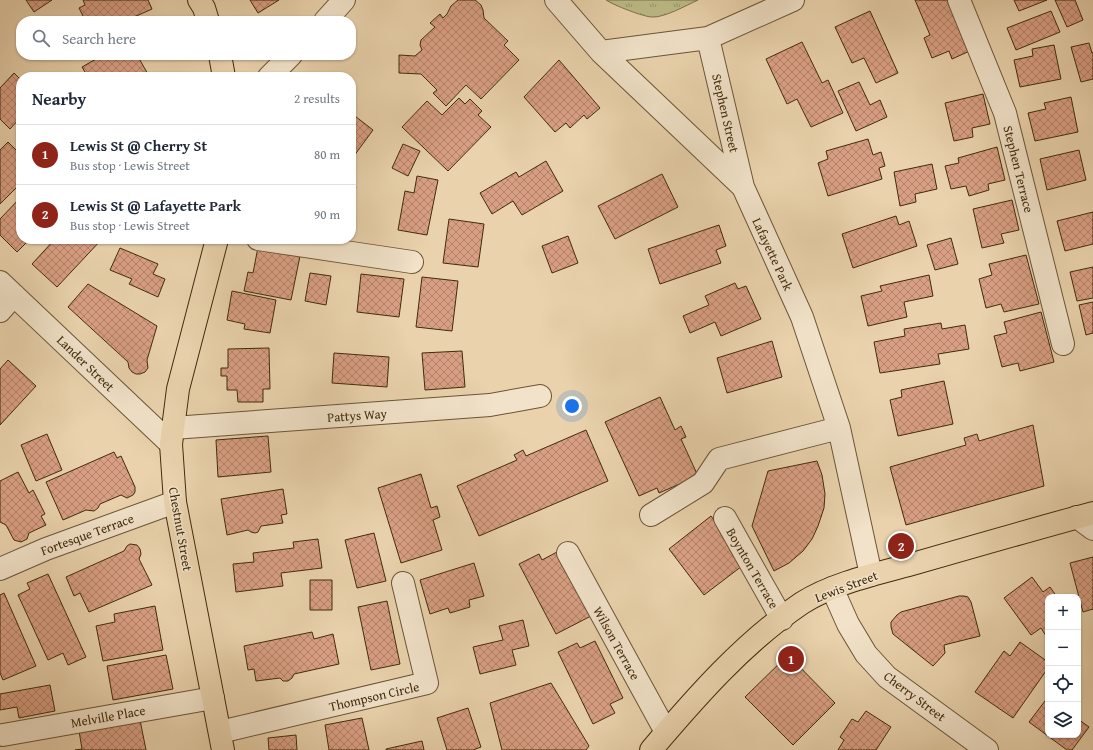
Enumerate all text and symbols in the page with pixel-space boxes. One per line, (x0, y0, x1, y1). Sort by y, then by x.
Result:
search box (16, 16, 356, 60)
icon: search (30, 27, 52, 49)
text: Search here (62, 28, 136, 49)
street label: Stephen Street (707, 72, 744, 155)
text: Nearby (32, 86, 86, 111)
text: 2 results (294, 89, 340, 108)
street label: Stephen Terrace (999, 124, 1039, 215)
text: Lewis St @ Cherry St (70, 135, 207, 156)
text: 1 (42, 145, 48, 164)
text: 80 m (314, 145, 340, 164)
text: Bus stop · Lewis Street (70, 156, 190, 175)
text: Lewis St @ Lafayette Park (70, 195, 241, 216)
text: 2 (42, 205, 48, 224)
text: 90 m (314, 205, 340, 224)
street label: Lafayette Park (747, 215, 798, 294)
text: Bus stop · Lewis Street (70, 216, 190, 235)
street label: Lander Street (52, 331, 119, 396)
your location (562, 396, 582, 416)
street label: Pattys Way (326, 404, 388, 427)
street label: Chestnut Street (164, 486, 197, 573)
street label: Fortesque Terrace (38, 509, 136, 560)
street label: Boynton Terrace (722, 524, 783, 612)
pin: 2 (888, 531, 914, 561)
street label: Lewis Street (812, 566, 881, 607)
map controls (1045, 594, 1081, 738)
button: + (1045, 594, 1081, 630)
street label: Wilson Terrace (588, 603, 645, 684)
button: − (1045, 630, 1081, 666)
pin: 1 (778, 644, 804, 674)
button: locate (1045, 666, 1081, 702)
street label: Cherry Street (880, 667, 950, 726)
street label: Thompson Circle (327, 677, 421, 716)
street label: Melville Place (69, 701, 147, 732)
button: layers (1045, 702, 1081, 738)

